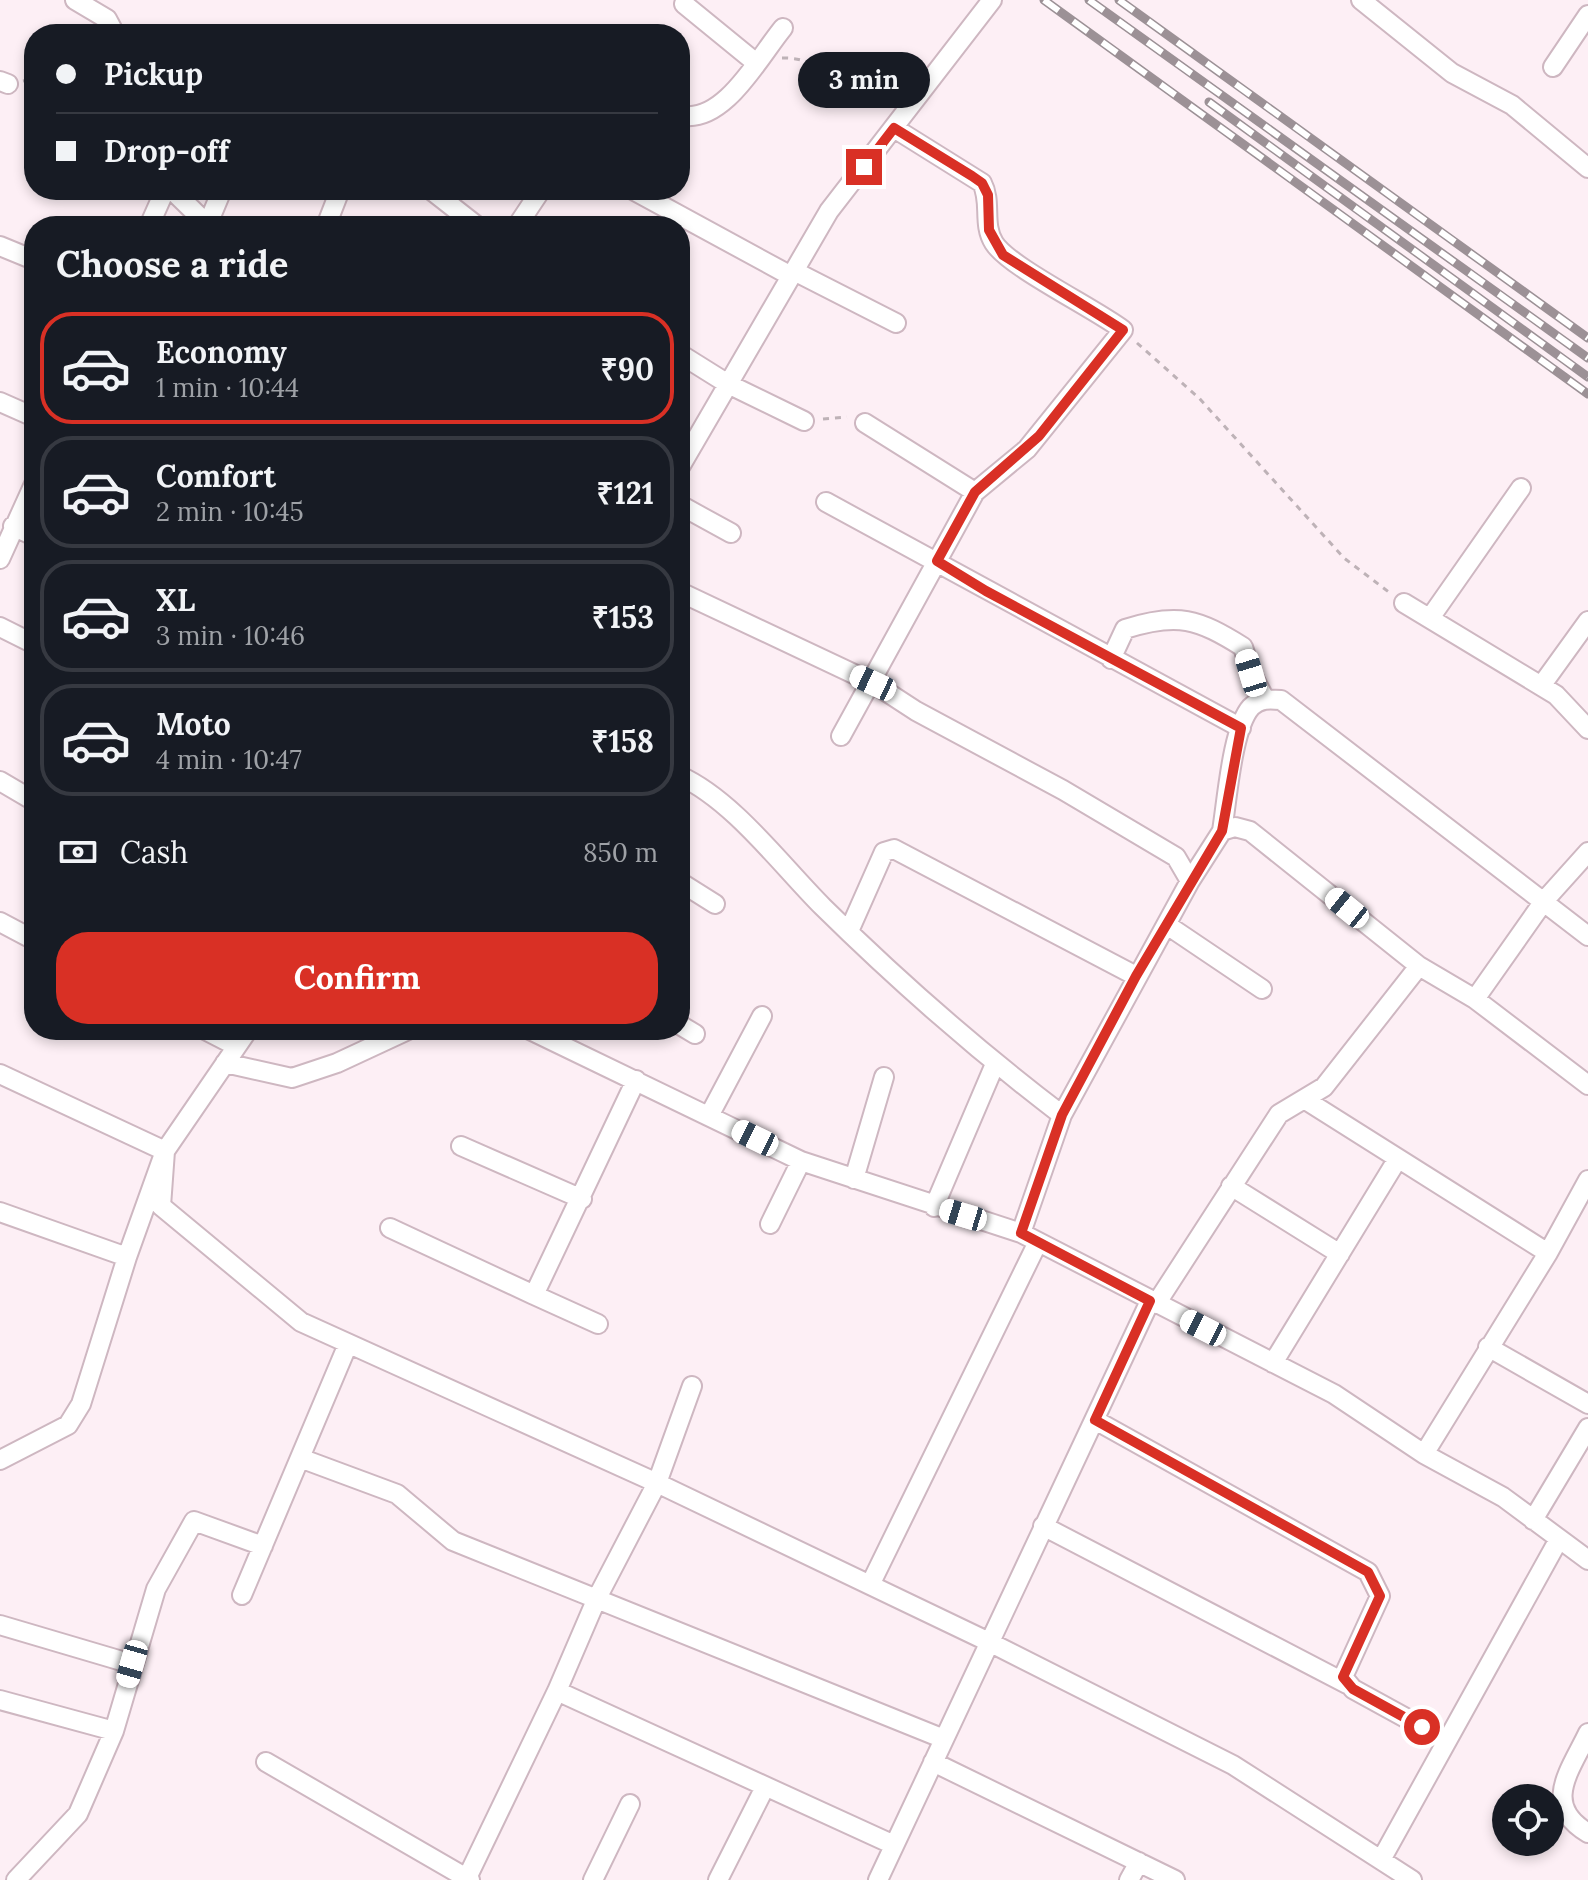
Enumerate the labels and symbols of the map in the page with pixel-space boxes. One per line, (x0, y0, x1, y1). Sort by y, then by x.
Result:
callout: 3 min (798, 51, 930, 107)
route end (846, 149, 882, 185)
car (1233, 647, 1269, 699)
car (846, 662, 900, 704)
car (1321, 884, 1373, 932)
car (728, 1117, 782, 1159)
car (937, 1197, 989, 1233)
car (1176, 1306, 1230, 1350)
car (114, 1638, 150, 1690)
route start (1404, 1709, 1440, 1745)

